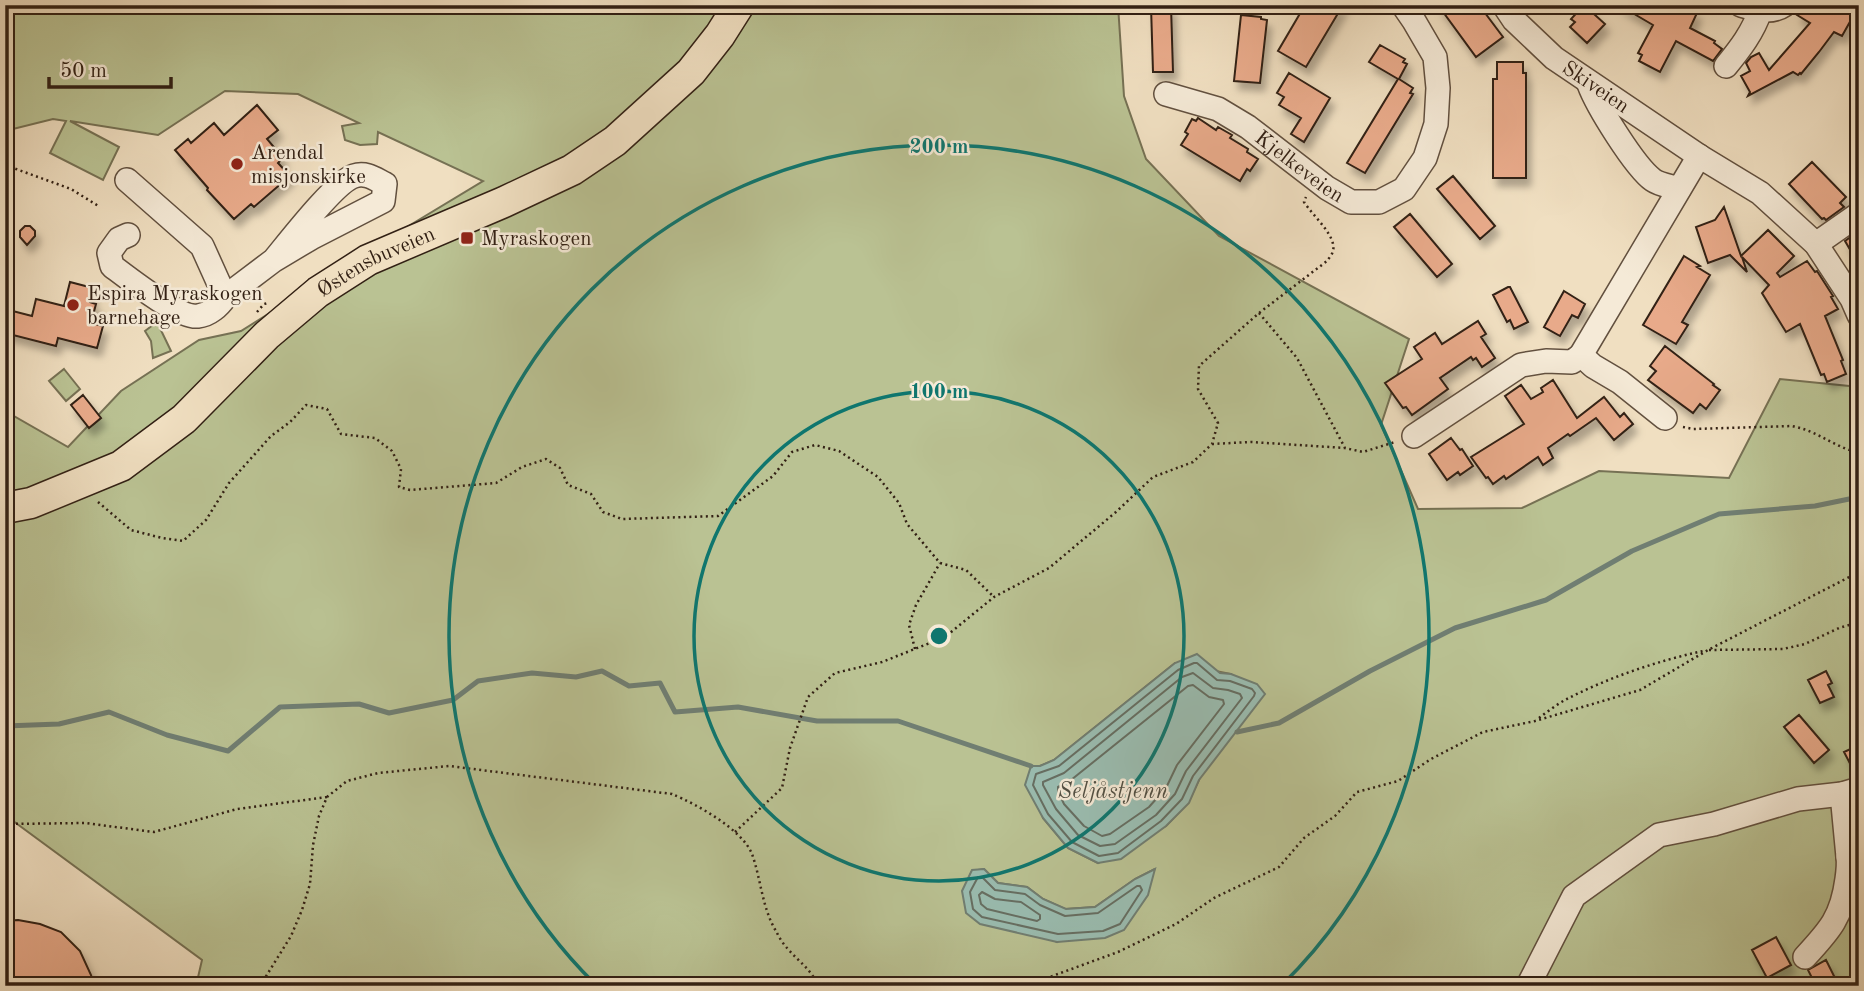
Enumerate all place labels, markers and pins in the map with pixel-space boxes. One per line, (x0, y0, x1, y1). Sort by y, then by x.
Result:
place label: Arendal misjonskirke (251, 143, 366, 188)
marker: Arendal misjonskirke (229, 156, 245, 172)
place label: Myraskogen (481, 229, 592, 250)
marker: Myraskogen (459, 230, 475, 246)
place label: Espira Myraskogen barnehage (87, 284, 263, 329)
marker: Espira Myraskogen barnehage (65, 297, 81, 313)
centre of rings (927, 624, 951, 648)

